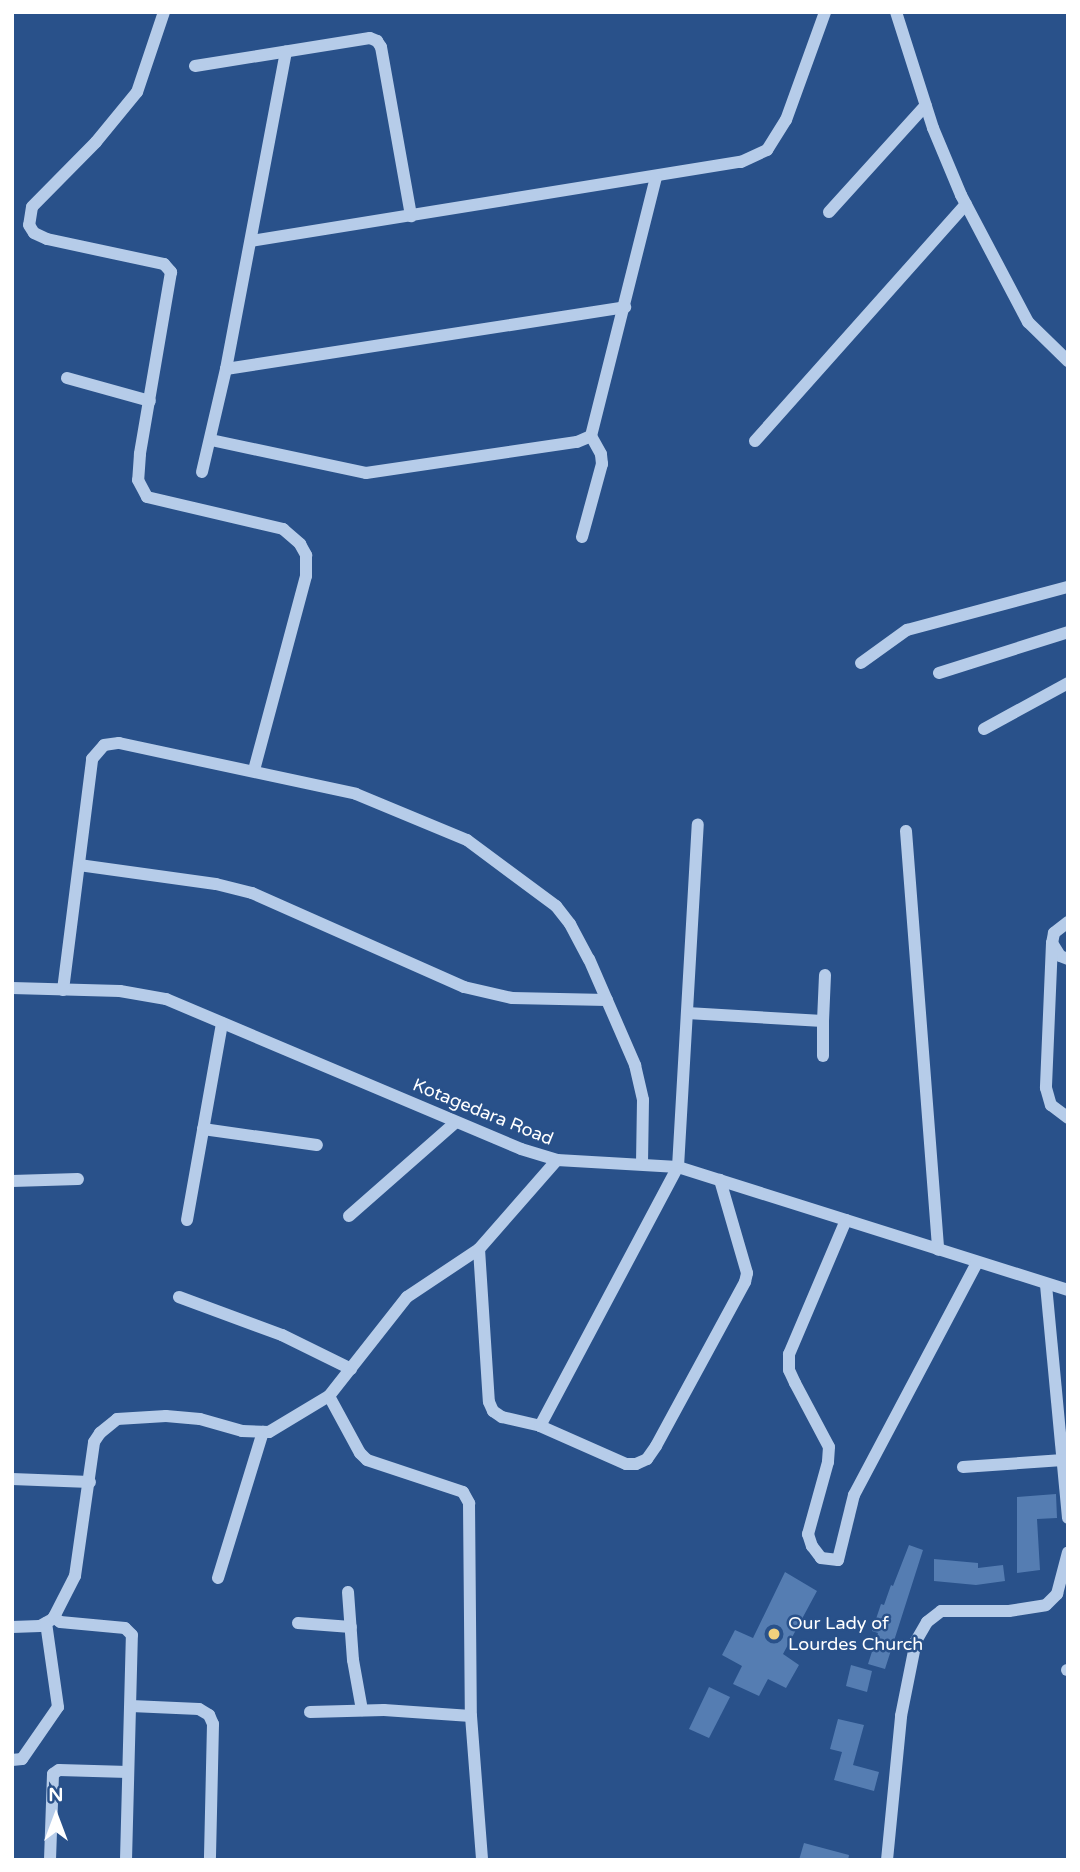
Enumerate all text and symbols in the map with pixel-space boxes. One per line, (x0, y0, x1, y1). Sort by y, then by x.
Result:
street label: Kotagedara Road (409, 1074, 557, 1150)
place label: Our Lady of Lourdes Church (788, 1613, 923, 1656)
marker: Our Lady of Lourdes Church (766, 1626, 782, 1642)
north arrow (21, 1781, 91, 1851)
text: N (48, 1784, 64, 1806)

